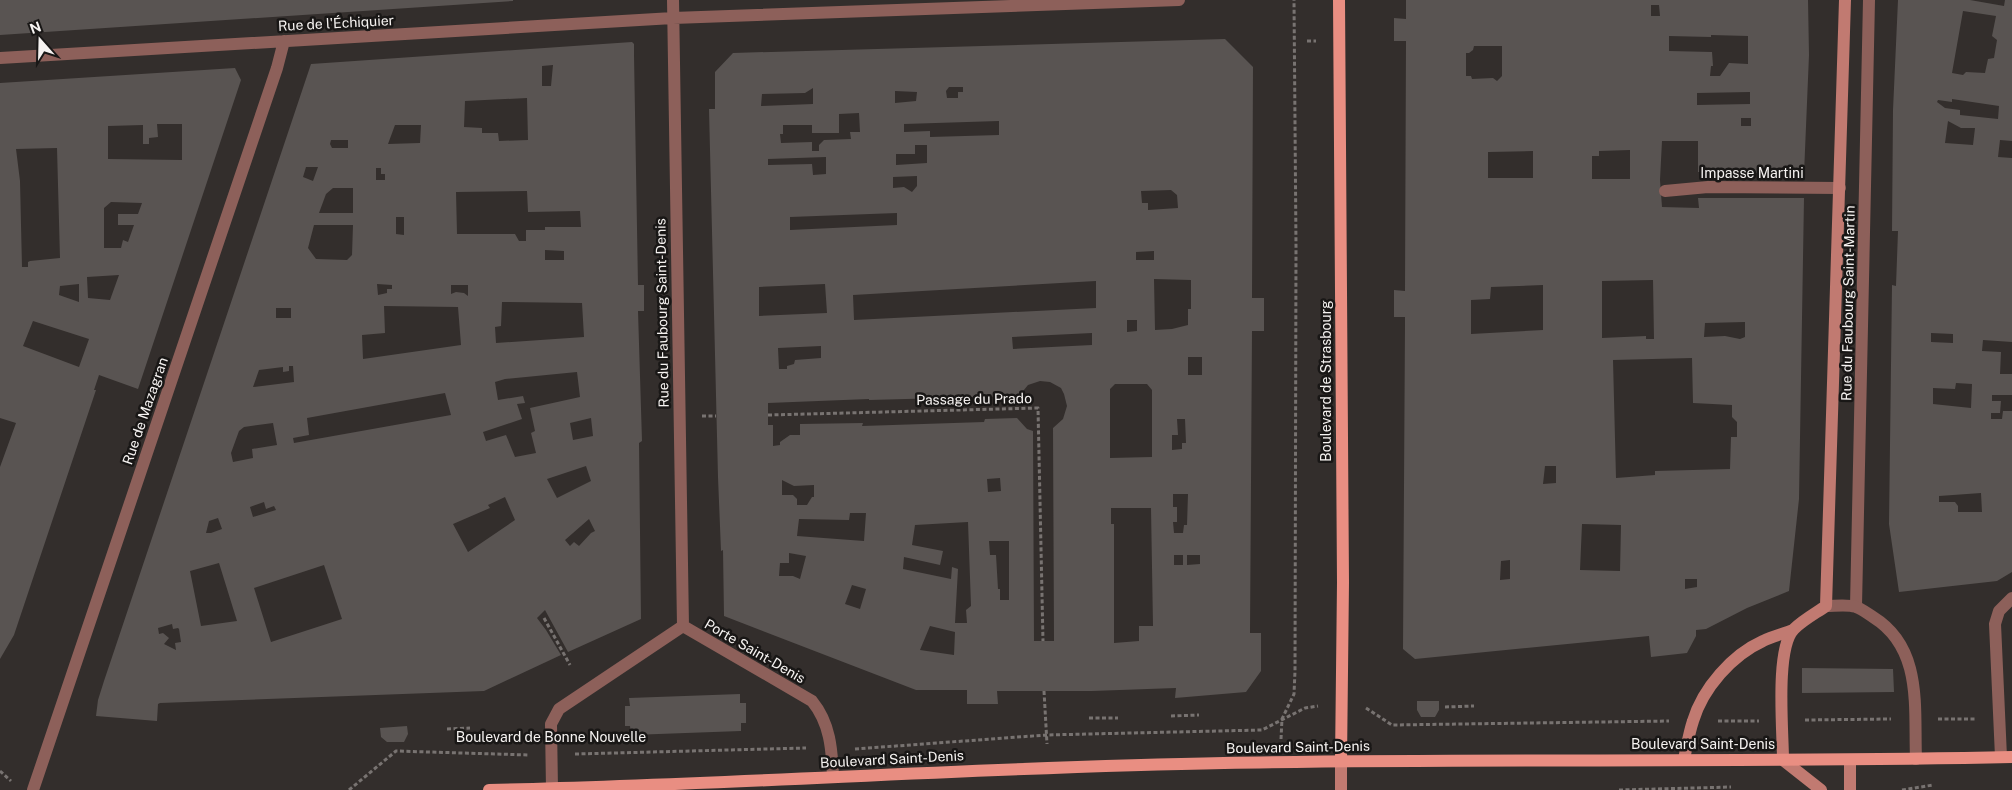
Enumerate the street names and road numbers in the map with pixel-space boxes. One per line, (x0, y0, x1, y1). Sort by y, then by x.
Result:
street label: Rue de l'Échiquier (277, 11, 394, 34)
street label: Impasse Martini (1700, 165, 1804, 181)
street label: Rue du Faubourg Saint-Martin (1838, 205, 1858, 401)
street label: Rue du Faubourg Saint-Denis (652, 218, 672, 408)
street label: Boulevard de Strasbourg (1318, 300, 1334, 462)
street label: Rue de Mazagran (119, 355, 171, 467)
street label: Passage du Prado (916, 390, 1032, 408)
street label: Porte Saint-Denis (702, 616, 808, 686)
street label: Boulevard de Bonne Nouvelle (456, 729, 646, 745)
street label: Boulevard Saint-Denis (1631, 736, 1775, 752)
street label: Boulevard Saint-Denis (1226, 738, 1370, 756)
street label: Boulevard Saint-Denis (820, 747, 964, 771)

